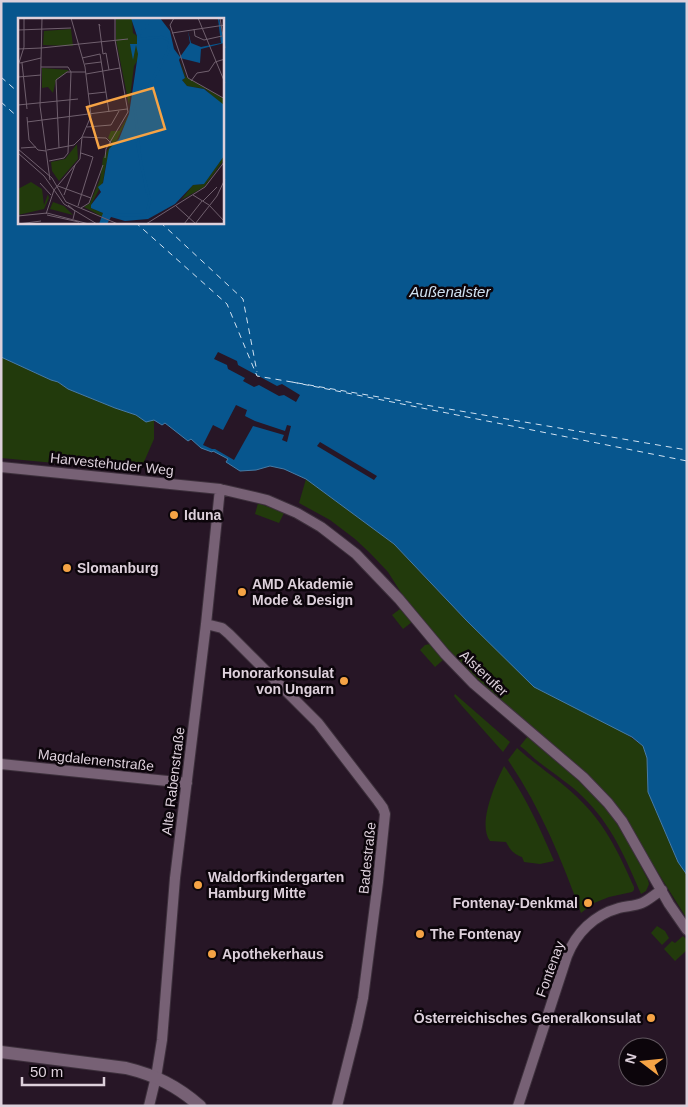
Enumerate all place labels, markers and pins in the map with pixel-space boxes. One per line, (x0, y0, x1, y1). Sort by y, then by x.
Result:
place label: Iduna (184, 507, 222, 523)
marker: Iduna (168, 509, 180, 521)
place label: Slomanburg (77, 560, 159, 576)
marker: Slomanburg (61, 562, 73, 574)
place label: AMD Akademie Mode & Design (252, 576, 354, 608)
marker: AMD Akademie Mode & Design (236, 586, 248, 598)
place label: Honorarkonsulat von Ungarn (222, 665, 334, 697)
marker: Honorarkonsulat von Ungarn (338, 675, 350, 687)
place label: Waldorfkindergarten Hamburg Mitte (208, 869, 344, 901)
marker: Waldorfkindergarten Hamburg Mitte (192, 879, 204, 891)
place label: Fontenay-Denkmal (453, 895, 578, 911)
marker: Fontenay-Denkmal (582, 897, 594, 909)
place label: The Fontenay (430, 926, 521, 942)
marker: The Fontenay (414, 928, 426, 940)
place label: Apothekerhaus (222, 946, 324, 962)
marker: Apothekerhaus (206, 948, 218, 960)
place label: Österreichisches Generalkonsulat (414, 1010, 641, 1026)
marker: Österreichisches Generalkonsulat (645, 1012, 657, 1024)

